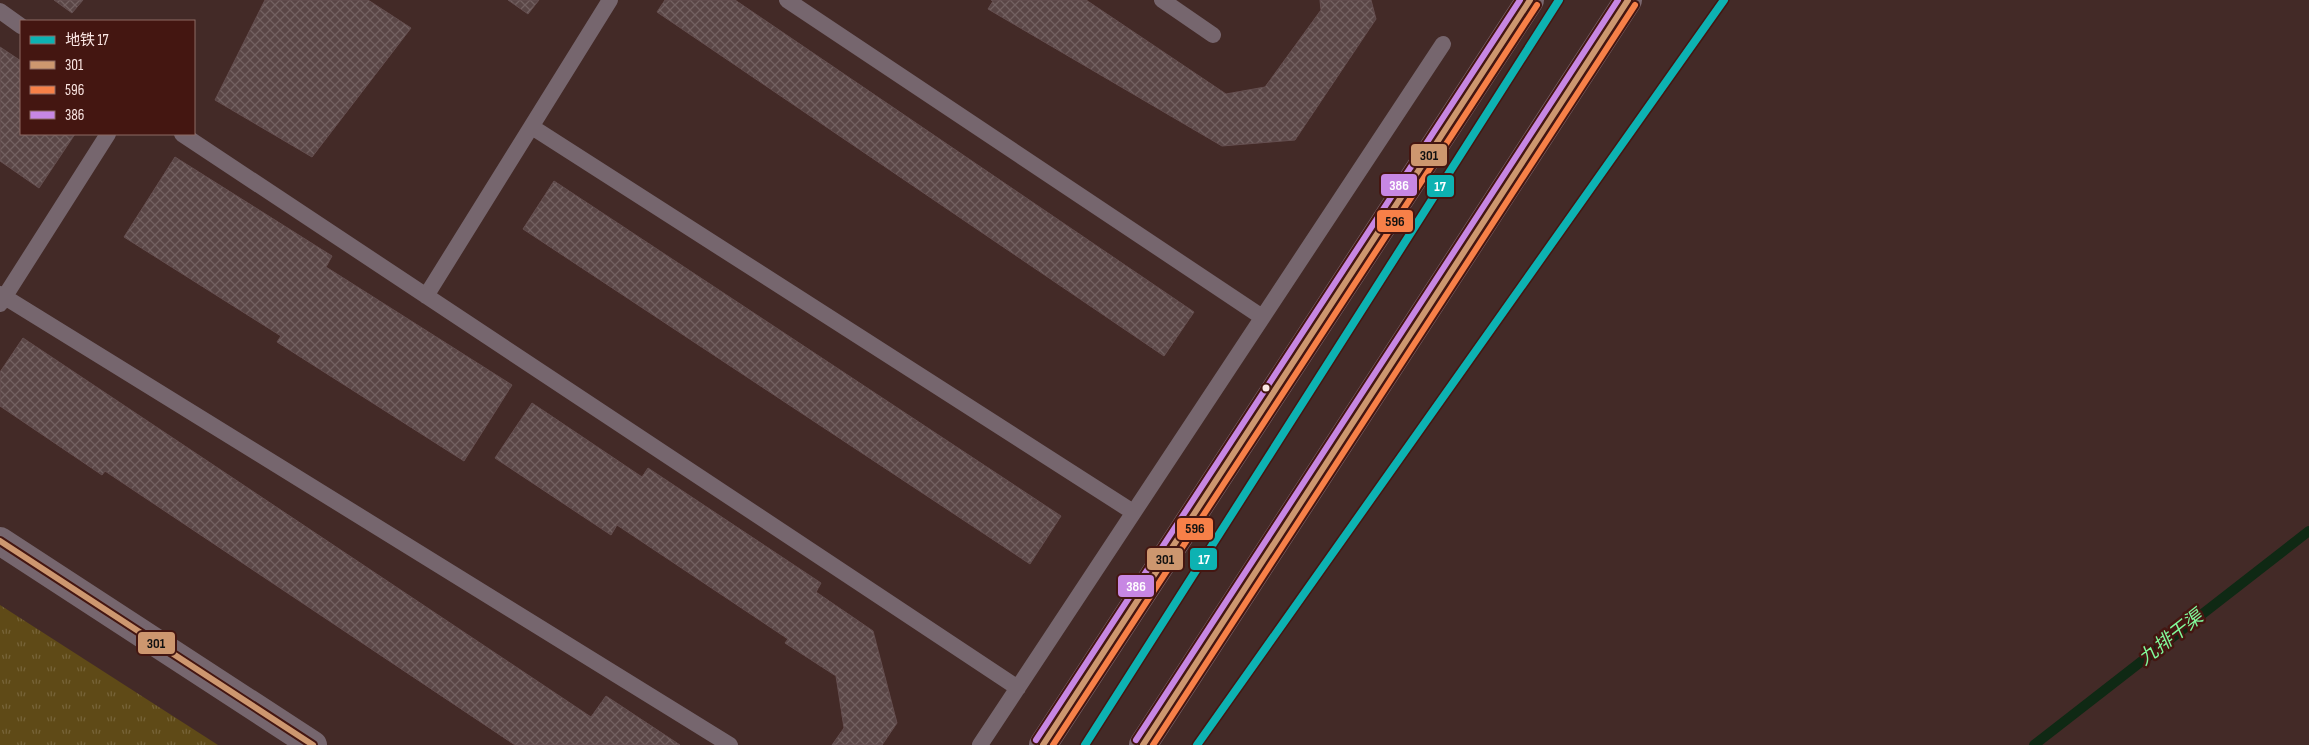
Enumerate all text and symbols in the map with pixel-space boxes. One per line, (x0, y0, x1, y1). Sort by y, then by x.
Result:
legend (20, 20, 195, 135)
text: 地铁 17 (65, 31, 109, 50)
text: 301 (65, 56, 84, 75)
text: 596 (65, 81, 84, 100)
text: 386 (65, 106, 84, 125)
line badge: 301 (1410, 143, 1448, 167)
text: 301 (1420, 147, 1439, 164)
line badge: 386 (1380, 173, 1418, 197)
line badge: 17 (1426, 174, 1455, 198)
text: 386 (1389, 177, 1409, 194)
text: 17 (1434, 178, 1447, 195)
line badge: 596 (1376, 209, 1414, 233)
text: 596 (1385, 213, 1405, 230)
unlabelled marker (1261, 383, 1271, 393)
line badge: 596 (1176, 517, 1214, 541)
text: 596 (1185, 520, 1205, 537)
line badge: 301 (1146, 547, 1184, 571)
line badge: 17 (1189, 547, 1218, 571)
text: 301 (1156, 551, 1175, 568)
text: 17 (1198, 551, 1211, 568)
line badge: 386 (1117, 574, 1155, 598)
text: 386 (1126, 578, 1146, 595)
water label: 九排干渠 (2134, 604, 2210, 670)
line badge: 301 (137, 631, 176, 655)
text: 301 (147, 635, 166, 652)

